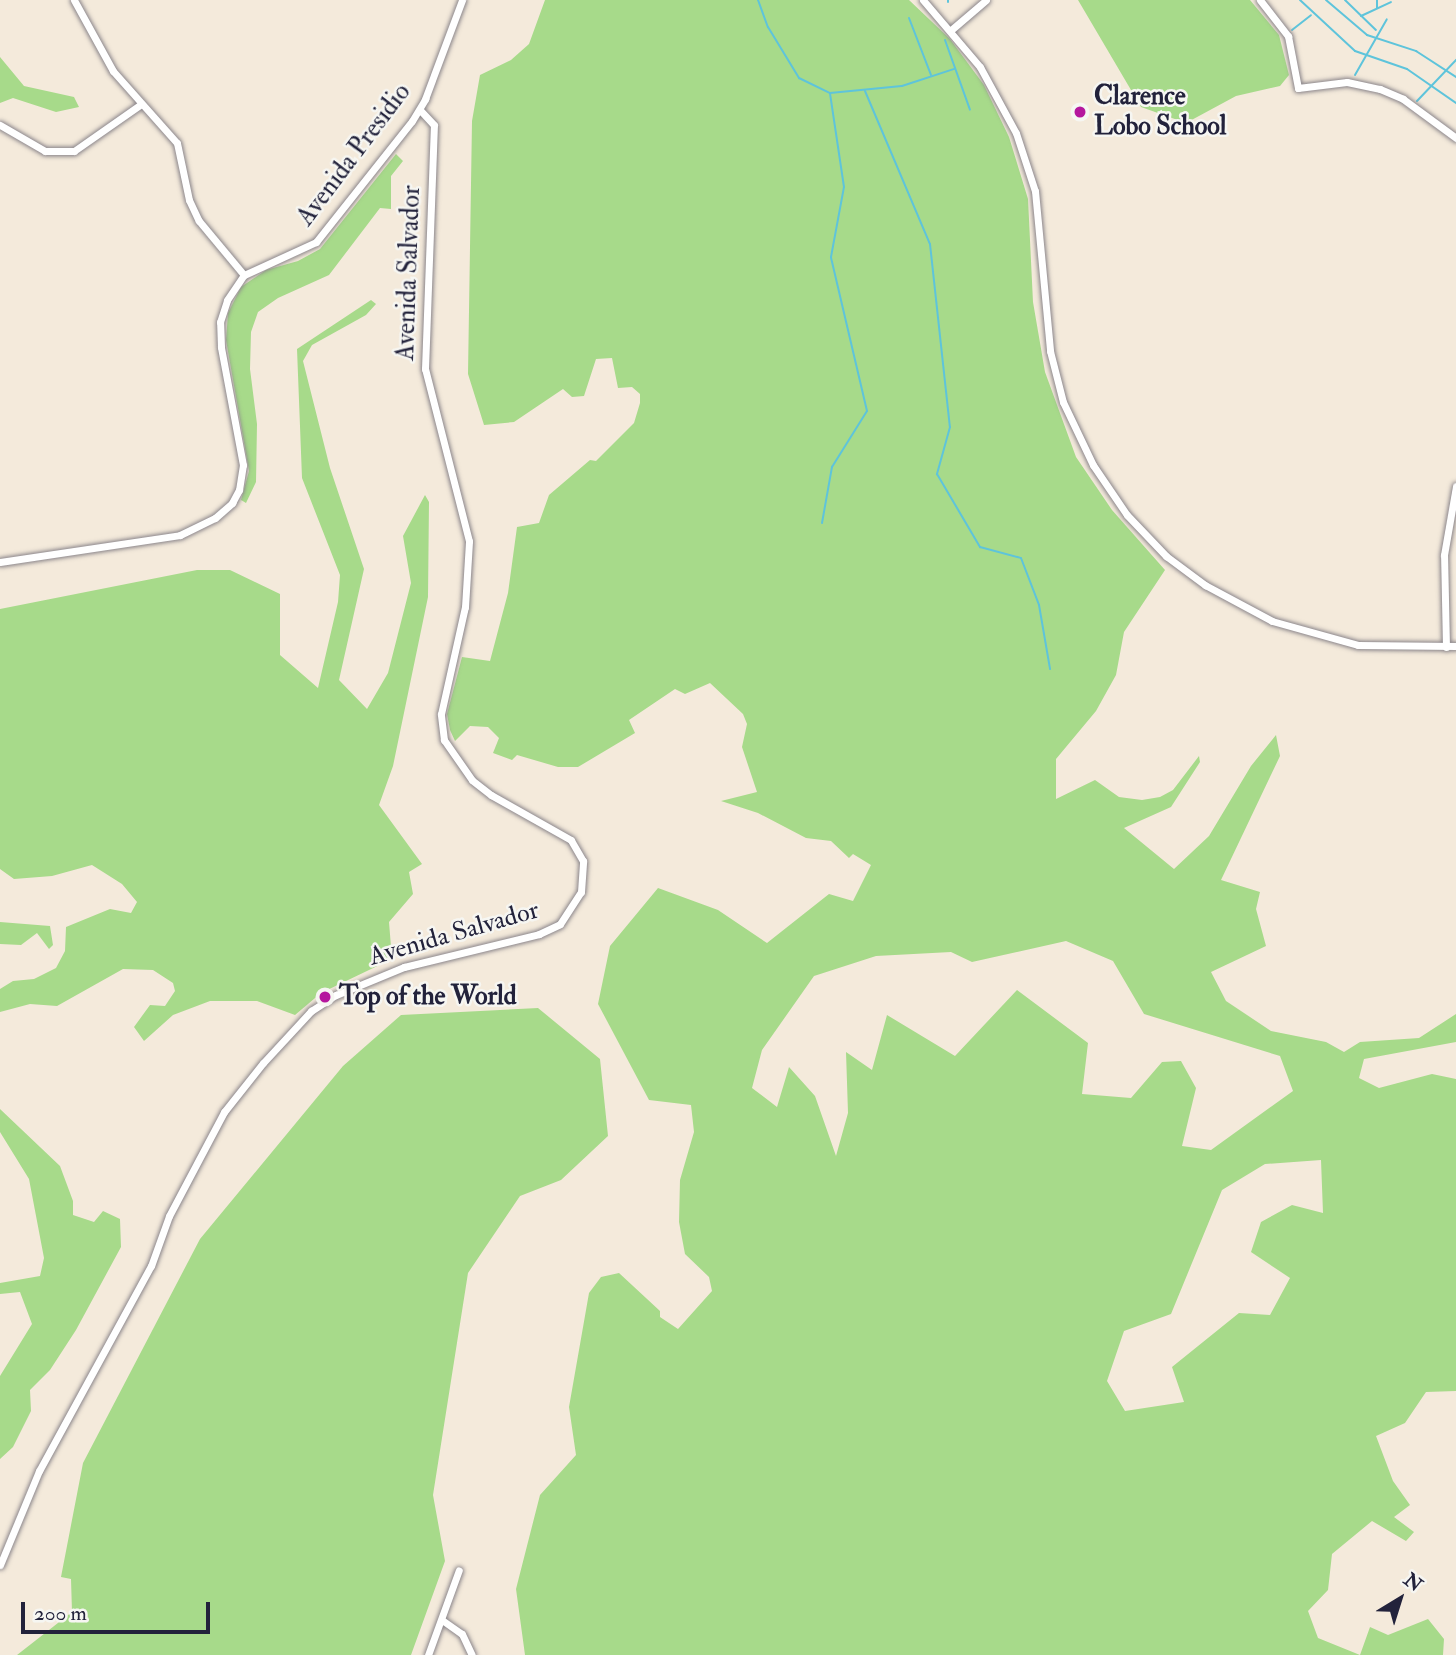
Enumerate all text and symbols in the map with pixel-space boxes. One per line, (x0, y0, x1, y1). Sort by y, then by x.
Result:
street label: Avenida Presidio (290, 78, 418, 232)
place label: Clarence Lobo School (1094, 81, 1226, 142)
marker: Clarence Lobo School (1072, 104, 1088, 120)
street label: Avenida Salvador (390, 185, 428, 361)
street label: Avenida Salvador (365, 895, 543, 973)
place label: Top of the World (339, 981, 516, 1013)
marker: Top of the World (317, 989, 333, 1005)
north arrow (1365, 1564, 1435, 1634)
text: N (1399, 1568, 1427, 1597)
scale bar (24, 1588, 214, 1632)
text: 200 m (34, 1600, 87, 1627)

